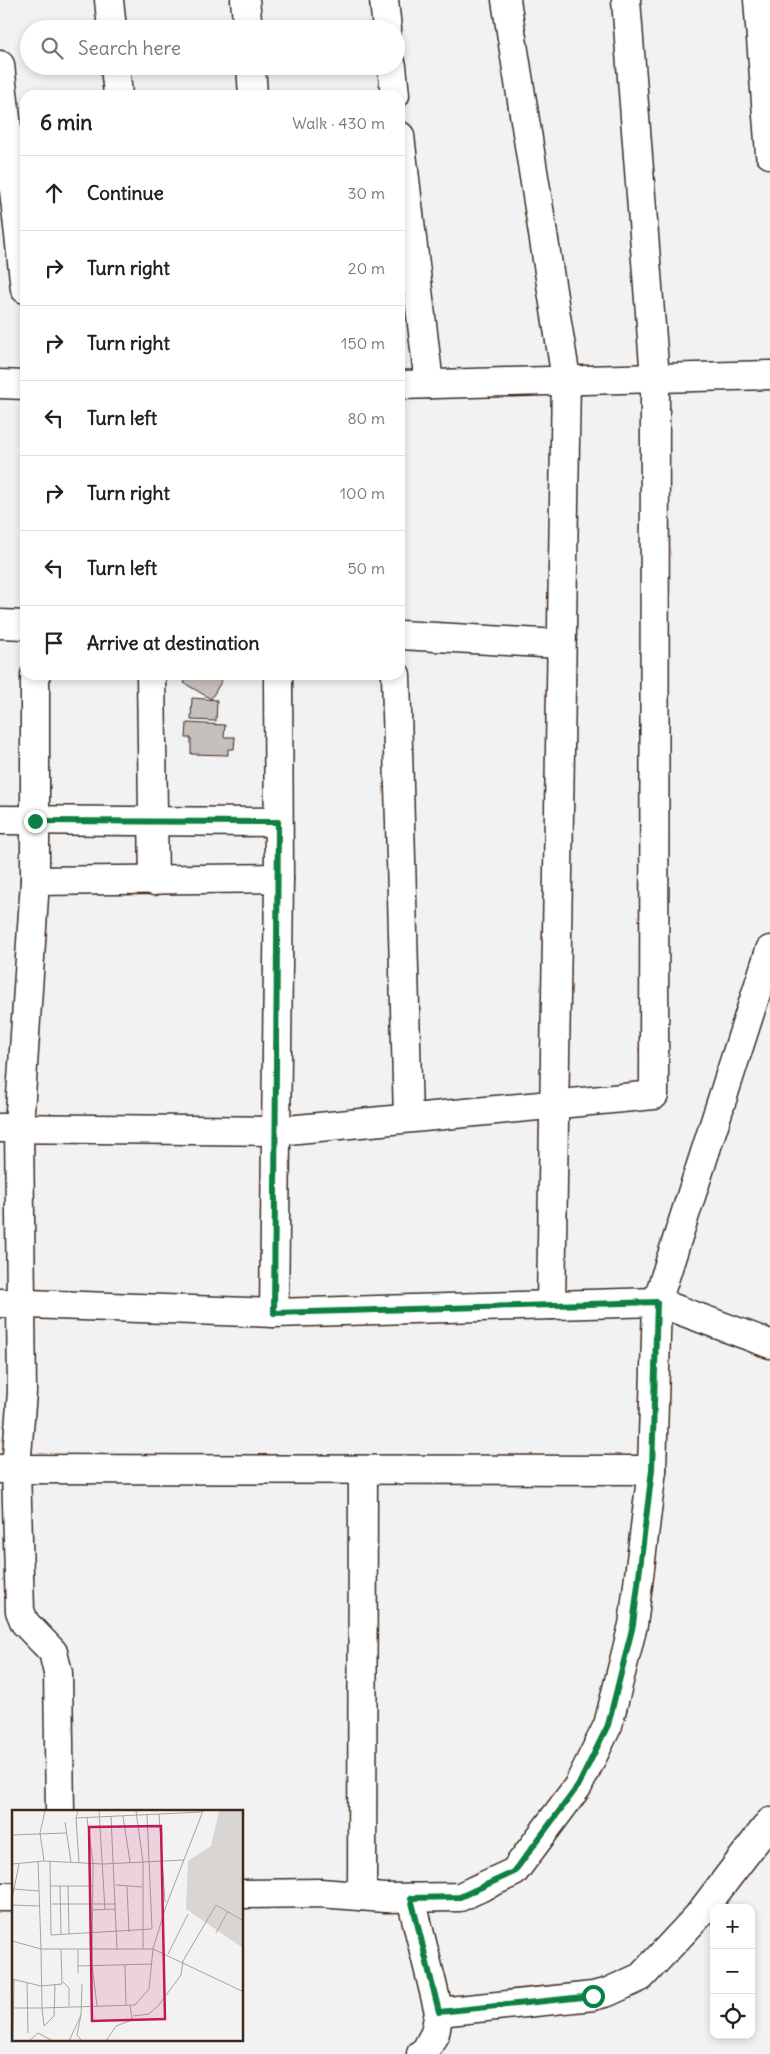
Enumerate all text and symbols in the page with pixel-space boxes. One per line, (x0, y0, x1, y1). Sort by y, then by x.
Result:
search box (20, 20, 405, 75)
icon: search (38, 34, 66, 62)
text: Search here (78, 36, 181, 60)
text: 6 min (40, 109, 92, 136)
text: Walk · 430 m (292, 113, 385, 133)
icon: ahead (40, 179, 68, 207)
text: Continue (87, 181, 164, 205)
text: 30 m (348, 183, 385, 203)
icon: right (40, 254, 68, 282)
text: Turn right (87, 256, 170, 280)
text: 20 m (348, 258, 385, 278)
icon: right (40, 329, 68, 357)
text: Turn right (87, 331, 170, 355)
text: 150 m (341, 333, 385, 353)
icon: left (40, 404, 68, 432)
text: Turn left (87, 406, 157, 430)
text: 80 m (347, 408, 385, 428)
icon: right (40, 479, 68, 507)
text: Turn right (87, 481, 170, 505)
text: 100 m (340, 483, 385, 503)
icon: left (40, 554, 68, 582)
text: Turn left (87, 556, 157, 580)
text: 50 m (347, 558, 385, 578)
icon: arrive (40, 629, 68, 657)
text: Arrive at destination (87, 631, 260, 655)
route end (24, 810, 47, 833)
inset map (12, 1810, 244, 2042)
map controls (710, 1904, 755, 2039)
button: + (710, 1904, 755, 1949)
button: − (710, 1949, 755, 1994)
route start (582, 1985, 605, 2008)
button: locate (710, 1994, 755, 2039)

